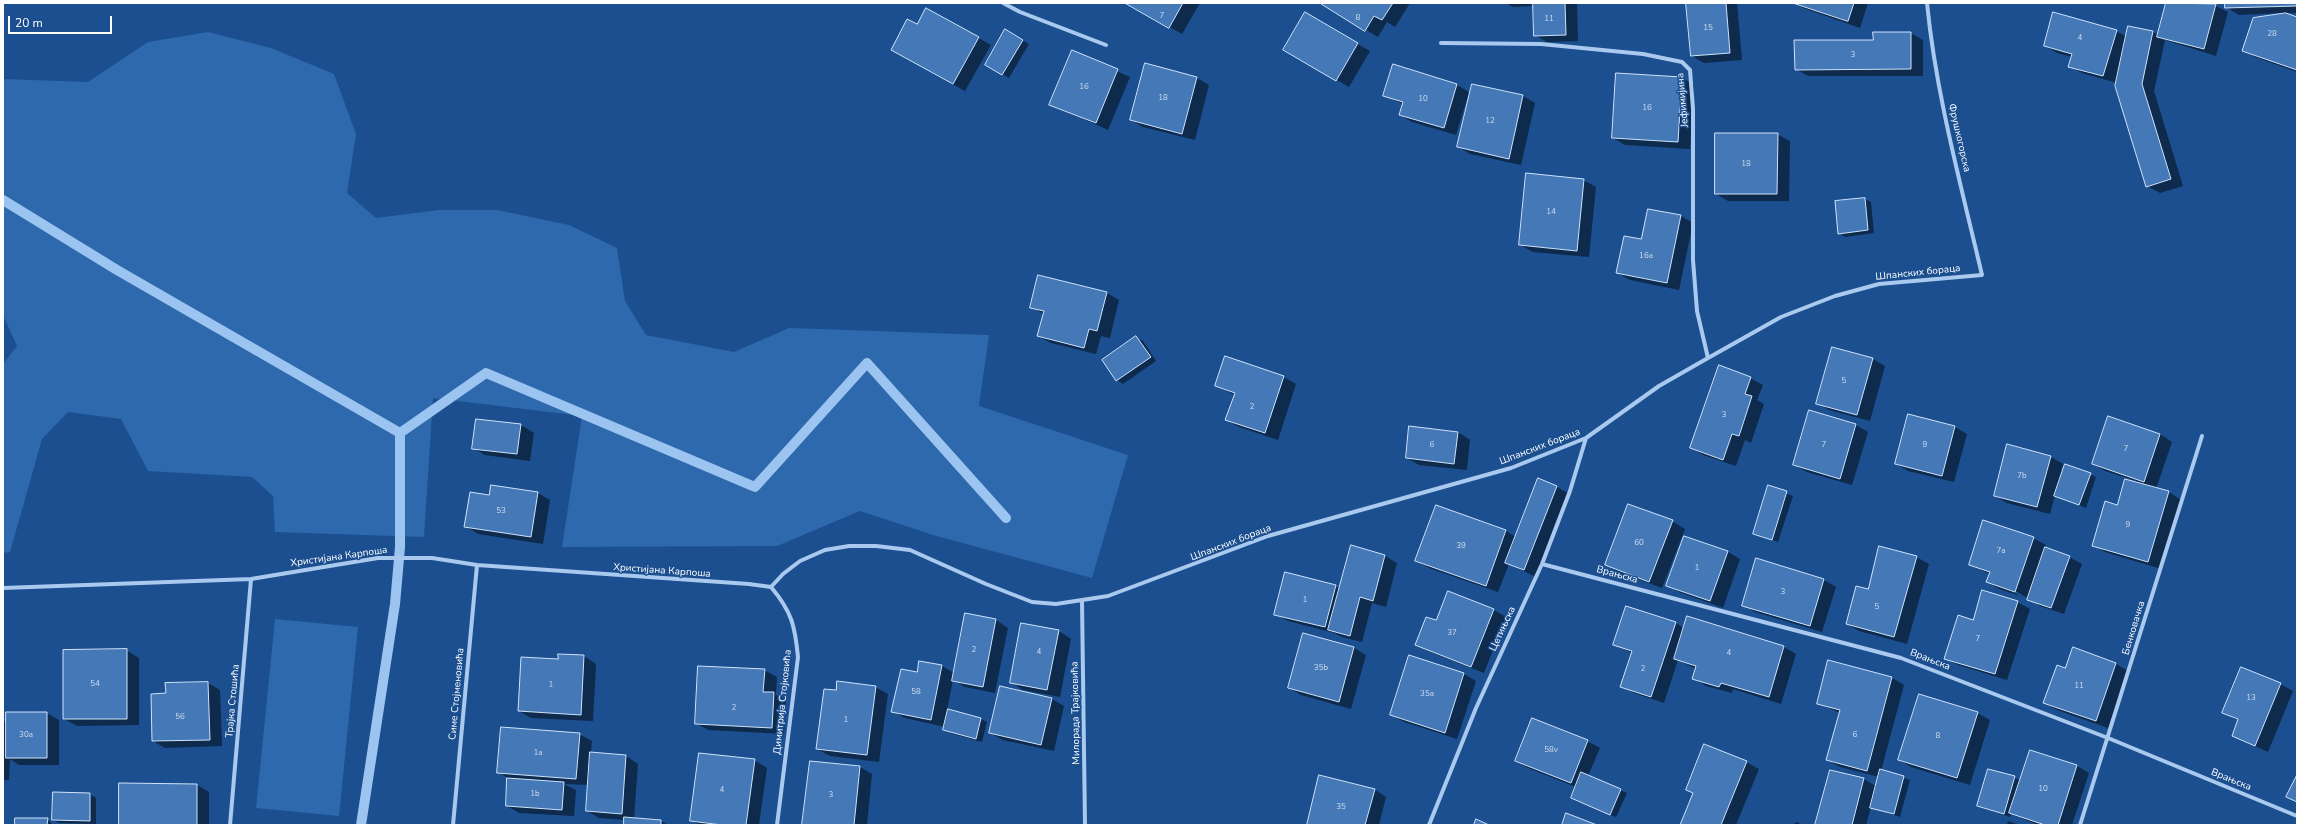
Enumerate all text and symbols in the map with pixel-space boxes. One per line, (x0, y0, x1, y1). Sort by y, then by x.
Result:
scale bar (10, 8, 114, 34)
house number: 7 (1160, 11, 1164, 21)
house number: 8 (1356, 13, 1360, 23)
house number: 11 (1544, 14, 1554, 24)
text: 20 m (15, 15, 43, 31)
house number: 15 (1703, 23, 1713, 33)
house number: 28 (2267, 29, 2277, 39)
house number: 4 (2078, 33, 2082, 43)
house number: 3 (1851, 50, 1855, 60)
street label: Јефимијина (1675, 72, 1691, 128)
house number: 16 (1079, 82, 1089, 92)
house number: 18 (1158, 93, 1168, 103)
house number: 10 (1418, 94, 1428, 104)
house number: 16 (1642, 103, 1652, 113)
street label: Фрушкогорска (1945, 103, 1973, 173)
house number: 12 (1485, 116, 1495, 126)
house number: 18 (1741, 159, 1751, 169)
house number: 14 (1546, 207, 1556, 217)
house number: 16a (1639, 251, 1653, 261)
street label: Шпанских бораца (1875, 263, 1961, 283)
house number: 5 (1842, 376, 1846, 386)
house number: 2 (1250, 402, 1254, 412)
house number: 3 (1722, 410, 1726, 420)
street label: Шпанских бораца (1498, 426, 1582, 468)
house number: 6 (1430, 440, 1434, 450)
house number: 7 (1822, 440, 1826, 450)
house number: 9 (1923, 440, 1927, 450)
house number: 7 (2124, 444, 2128, 454)
house number: 7b (2017, 471, 2027, 481)
house number: 53 (496, 506, 506, 516)
house number: 9 (2126, 520, 2130, 530)
street label: Шпанских бораца (1189, 522, 1273, 564)
house number: 60 (1634, 538, 1644, 548)
house number: 39 (1456, 541, 1466, 551)
street label: Христијана Карпоша (290, 544, 388, 570)
house number: 7a (1996, 546, 2006, 556)
street label: Христијана Карпоша (613, 562, 711, 580)
house number: 1 (1695, 563, 1699, 573)
street label: Врањска (1595, 564, 1639, 586)
house number: 3 (1781, 587, 1785, 597)
house number: 1 (1303, 595, 1307, 605)
street label: Бенковачка (2120, 600, 2148, 656)
house number: 5 (1875, 602, 1879, 612)
street label: Цетињска (1487, 605, 1519, 653)
house number: 37 (1447, 628, 1457, 638)
house number: 7 (1976, 634, 1980, 644)
house number: 2 (972, 645, 976, 655)
street label: Симе Стојменовића (447, 647, 467, 741)
house number: 4 (1037, 647, 1041, 657)
street label: Врањска (1908, 647, 1952, 673)
house number: 4 (1727, 648, 1731, 658)
street label: Димитрија Стојковића (772, 649, 794, 755)
street label: Милорада Трајковића (1069, 661, 1083, 765)
house number: 35b (1314, 663, 1328, 673)
street label: Трајка Стошића (224, 664, 242, 738)
house number: 2 (1641, 664, 1645, 674)
house number: 54 (90, 679, 100, 689)
house number: 1 (549, 680, 553, 690)
house number: 11 (2074, 681, 2084, 691)
house number: 58 (911, 687, 921, 697)
house number: 35a (1420, 689, 1434, 699)
house number: 13 (2246, 693, 2256, 703)
house number: 2 (732, 703, 736, 713)
house number: 56 (175, 712, 185, 722)
house number: 1 (844, 715, 848, 725)
house number: 30a (19, 730, 33, 740)
house number: 6 (1853, 730, 1857, 740)
house number: 8 (1936, 731, 1940, 741)
house number: 58v (1544, 745, 1558, 755)
house number: 1a (533, 748, 543, 758)
street label: Врањска (2209, 767, 2253, 793)
house number: 10 (2038, 784, 2048, 794)
house number: 4 (720, 785, 724, 795)
house number: 1b (530, 789, 540, 799)
house number: 3 (829, 790, 833, 800)
house number: 35 (1336, 802, 1346, 812)

